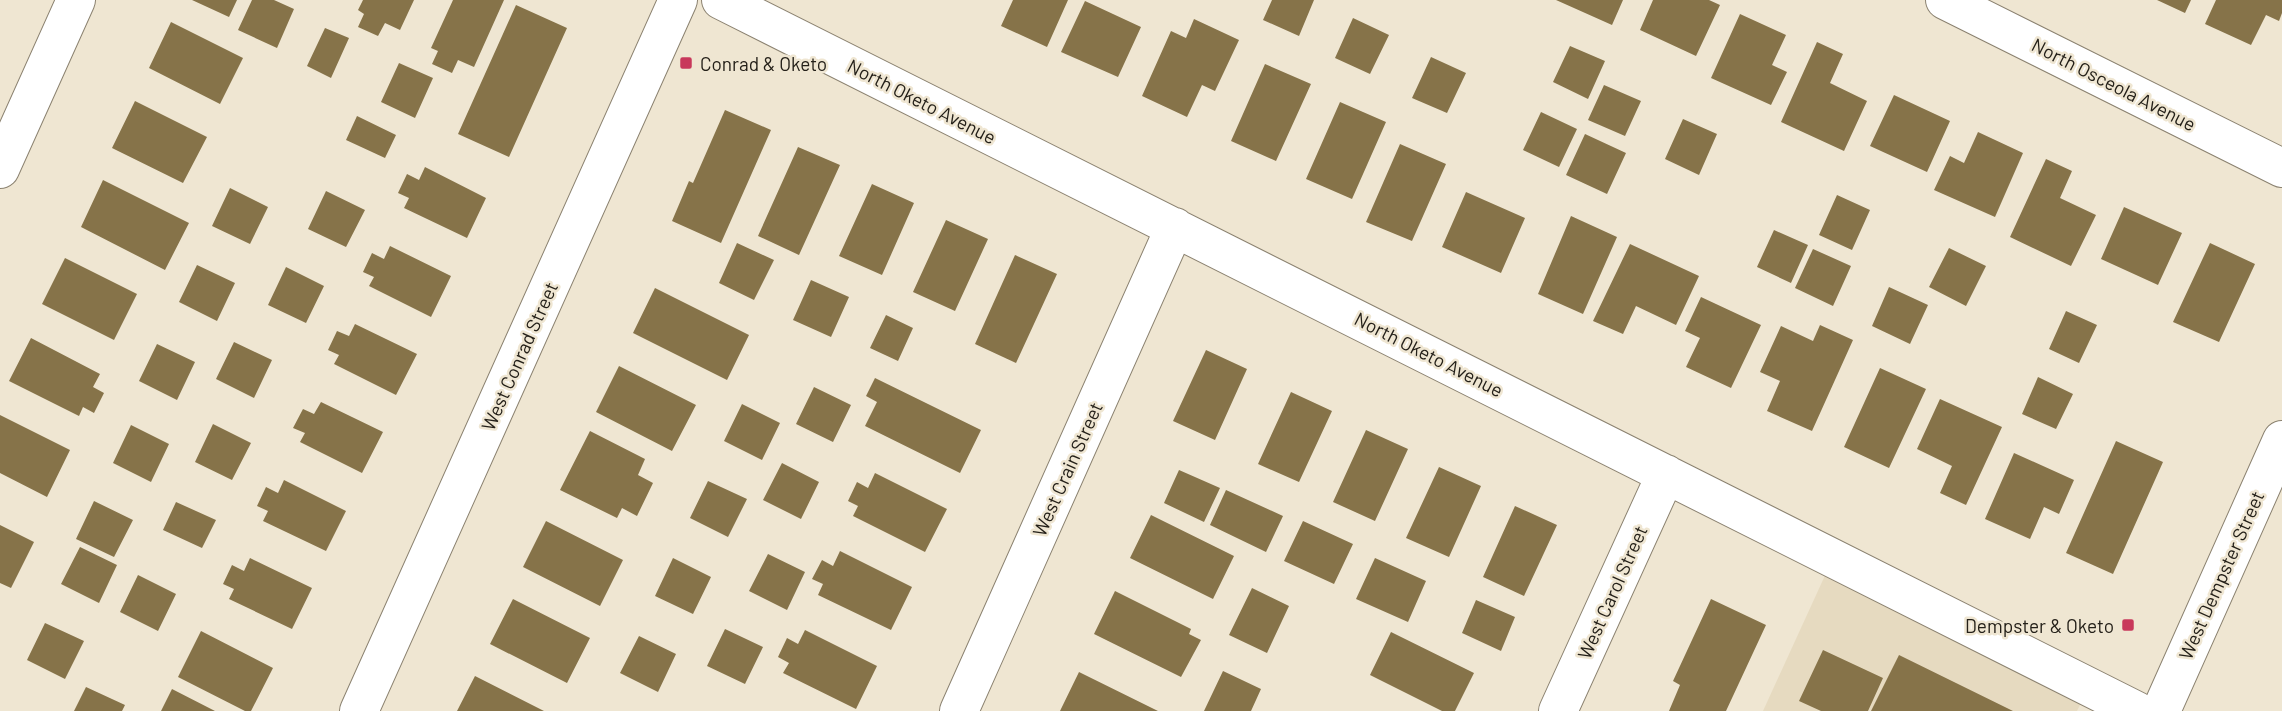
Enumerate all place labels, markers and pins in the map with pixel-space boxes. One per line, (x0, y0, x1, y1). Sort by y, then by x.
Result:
place label: Conrad & Oketo (700, 52, 827, 75)
marker: Conrad & Oketo (678, 55, 694, 71)
place label: Dempster & Oketo (1965, 614, 2114, 637)
marker: Dempster & Oketo (2120, 617, 2136, 633)

